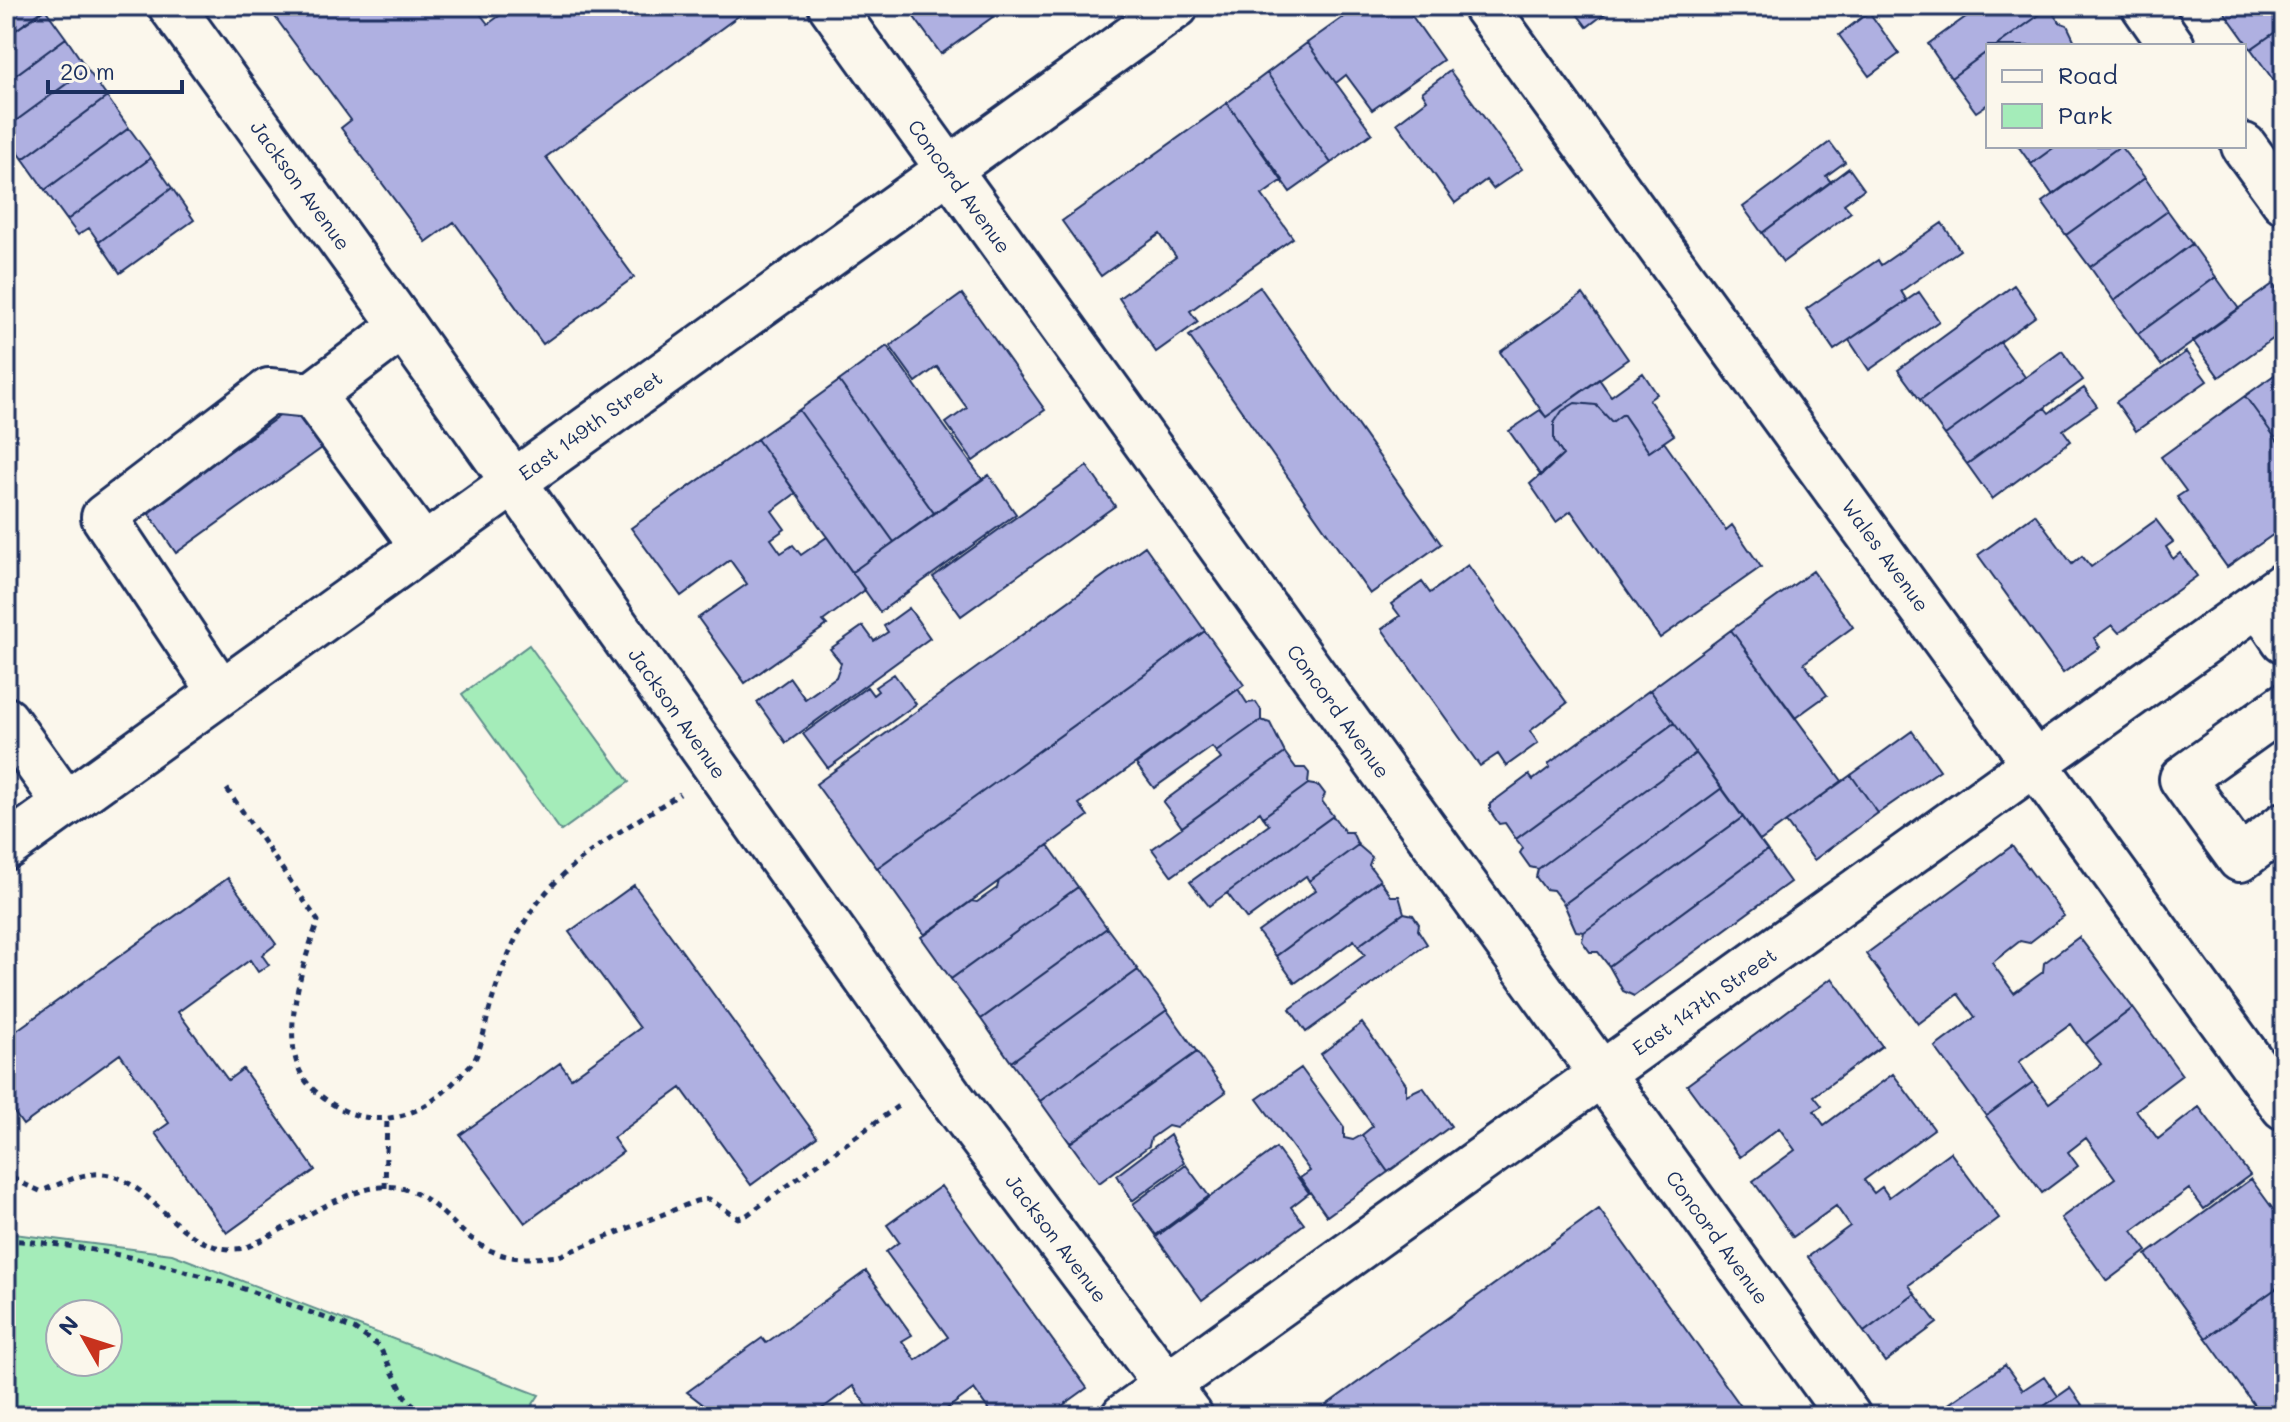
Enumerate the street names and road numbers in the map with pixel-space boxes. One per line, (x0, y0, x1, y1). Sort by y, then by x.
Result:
street label: Concord Avenue (903, 114, 1017, 258)
street label: Jackson Avenue (245, 115, 357, 255)
street label: East 149th Street (513, 364, 667, 486)
street label: Wales Avenue (1836, 494, 1936, 616)
street label: Concord Avenue (1282, 639, 1396, 783)
street label: Jackson Avenue (623, 642, 733, 784)
street label: East 147th Street (1627, 941, 1781, 1061)
street label: Concord Avenue (1661, 1165, 1775, 1309)
street label: Jackson Avenue (1000, 1169, 1114, 1307)

